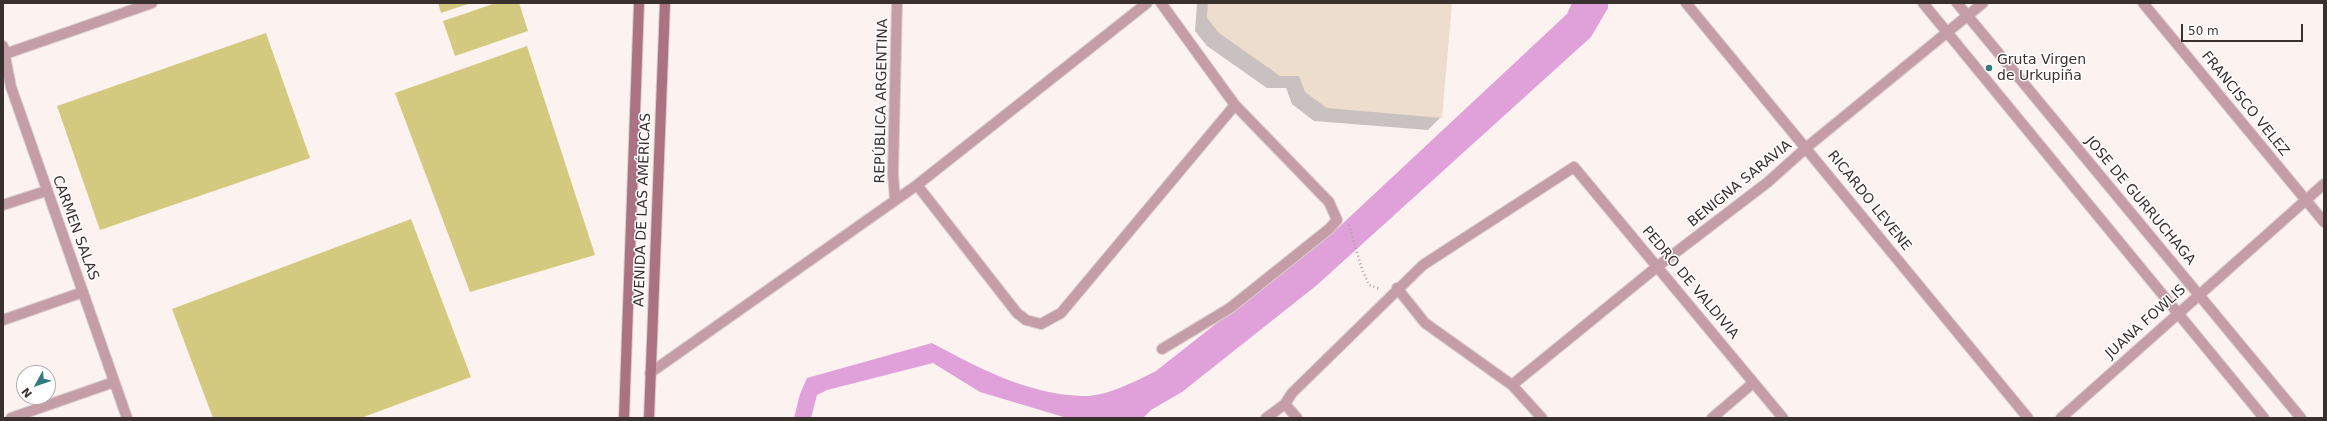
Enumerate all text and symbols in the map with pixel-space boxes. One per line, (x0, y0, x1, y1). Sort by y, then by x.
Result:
scale bar (2183, 16, 2305, 42)
street label: REPÚBLICA ARGENTINA (872, 18, 892, 184)
text: 50 m (2188, 24, 2219, 38)
street label: FRANCISCO VELEZ (2198, 48, 2292, 160)
place label: Gruta Virgen de Urkupiña (1997, 52, 2086, 84)
marker: Gruta Virgen de Urkupiña (1984, 63, 1994, 73)
street label: AVENIDA DE LAS AMÉRICAS (631, 113, 655, 307)
street label: JOSE DE GURRUCHAGA (2081, 133, 2199, 269)
street label: BENIGNA SARAVIA (1685, 137, 1795, 231)
street label: RICARDO LEVENE (1824, 148, 1914, 254)
street label: CARMEN SALAS (48, 173, 102, 283)
street label: PEDRO DE VALDIVIA (1638, 223, 1742, 343)
street label: JUANA FOWLIS (2102, 282, 2190, 362)
north arrow (16, 365, 56, 405)
text: N (19, 385, 35, 400)

